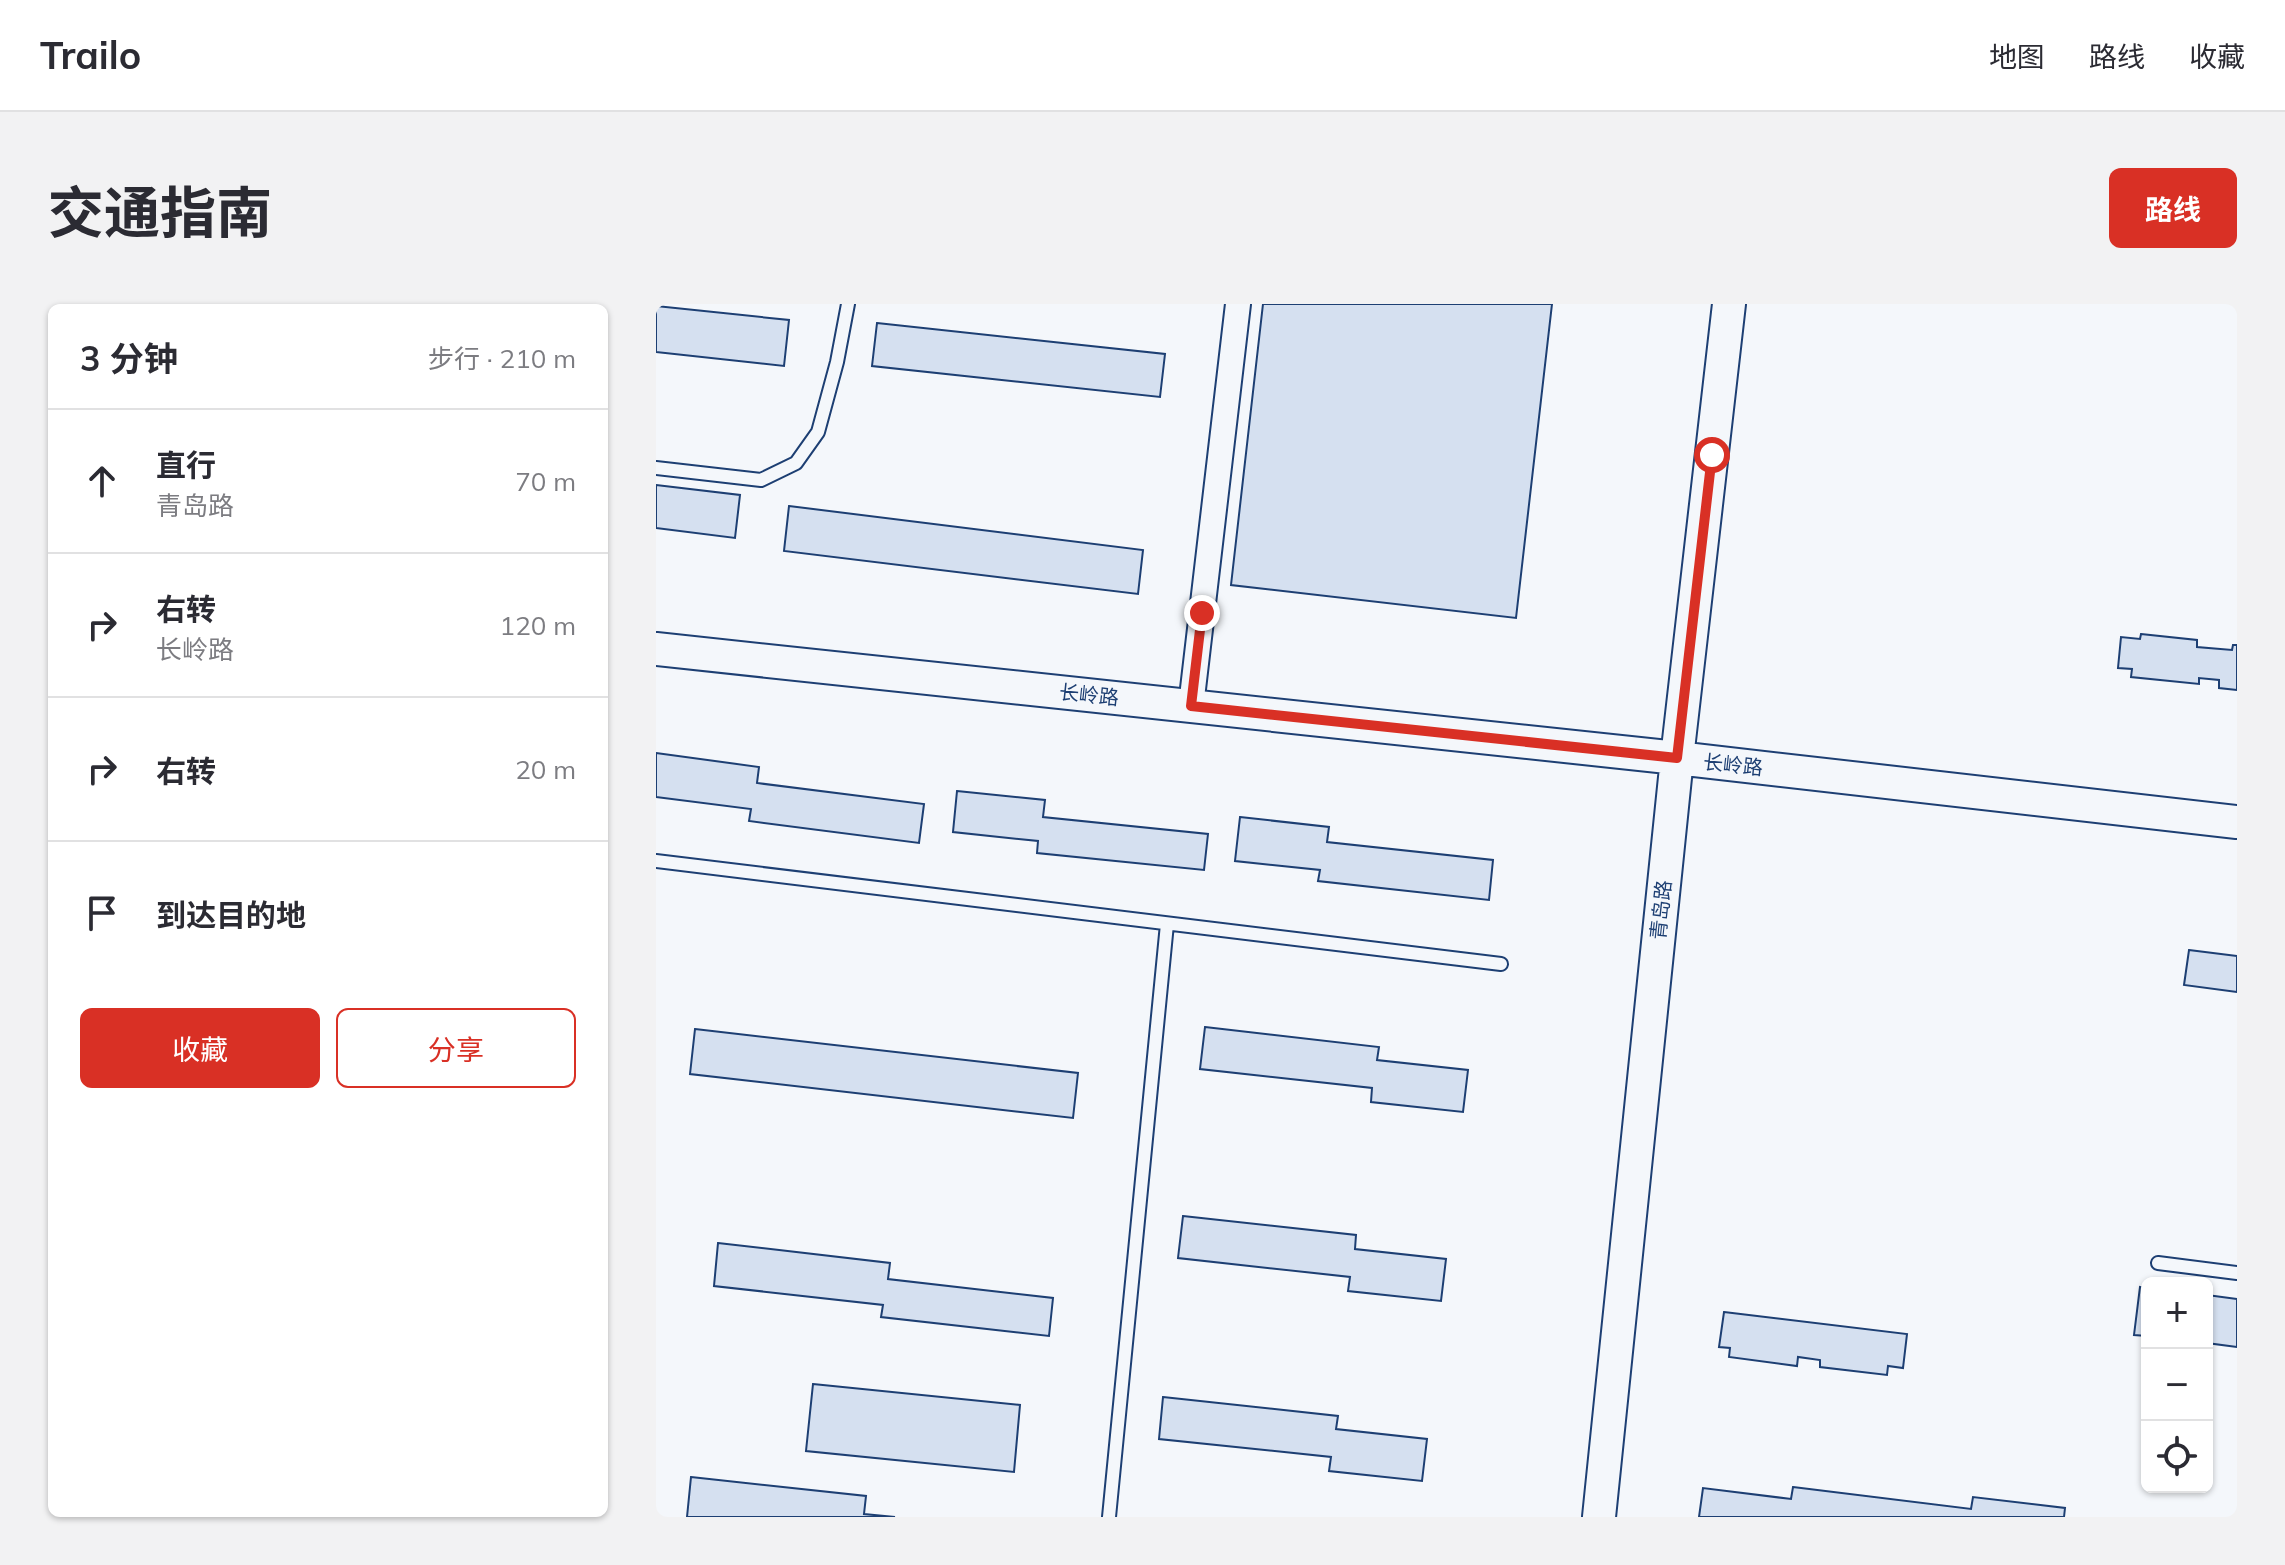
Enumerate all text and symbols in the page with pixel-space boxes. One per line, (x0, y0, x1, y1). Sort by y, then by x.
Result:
text: Trailo (40, 31, 141, 79)
text: 地图 (1989, 39, 2045, 74)
text: 路线 (2089, 39, 2145, 74)
text: 收藏 (2189, 39, 2245, 74)
button: 路线 (2109, 168, 2237, 248)
text: 交通指南 (48, 177, 272, 247)
text: 3 分钟 (80, 337, 178, 380)
text: 步行 · 210 m (428, 342, 576, 375)
route start (1694, 437, 1730, 473)
text: 直行 (156, 446, 216, 484)
icon: ahead (80, 459, 124, 503)
text: 70 m (515, 465, 576, 498)
text: 青岛路 (156, 489, 234, 522)
text: 右转 (156, 590, 216, 628)
route end (1184, 595, 1220, 631)
icon: right (80, 603, 124, 647)
text: 120 m (500, 609, 576, 642)
text: 长岭路 (156, 633, 234, 666)
street label: 长岭路 (1058, 679, 1120, 710)
icon: right (80, 747, 124, 791)
street label: 长岭路 (1702, 749, 1764, 780)
text: 右转 (156, 752, 216, 790)
text: 20 m (515, 753, 576, 786)
street label: 青岛路 (1645, 879, 1676, 941)
icon: arrive (80, 891, 124, 935)
text: 到达目的地 (156, 896, 306, 934)
button: 收藏 (80, 1008, 320, 1088)
button: 分享 (336, 1008, 576, 1088)
map controls (2141, 1277, 2213, 1493)
button: + (2141, 1277, 2213, 1349)
button: − (2141, 1349, 2213, 1421)
button: locate (2141, 1421, 2213, 1493)

